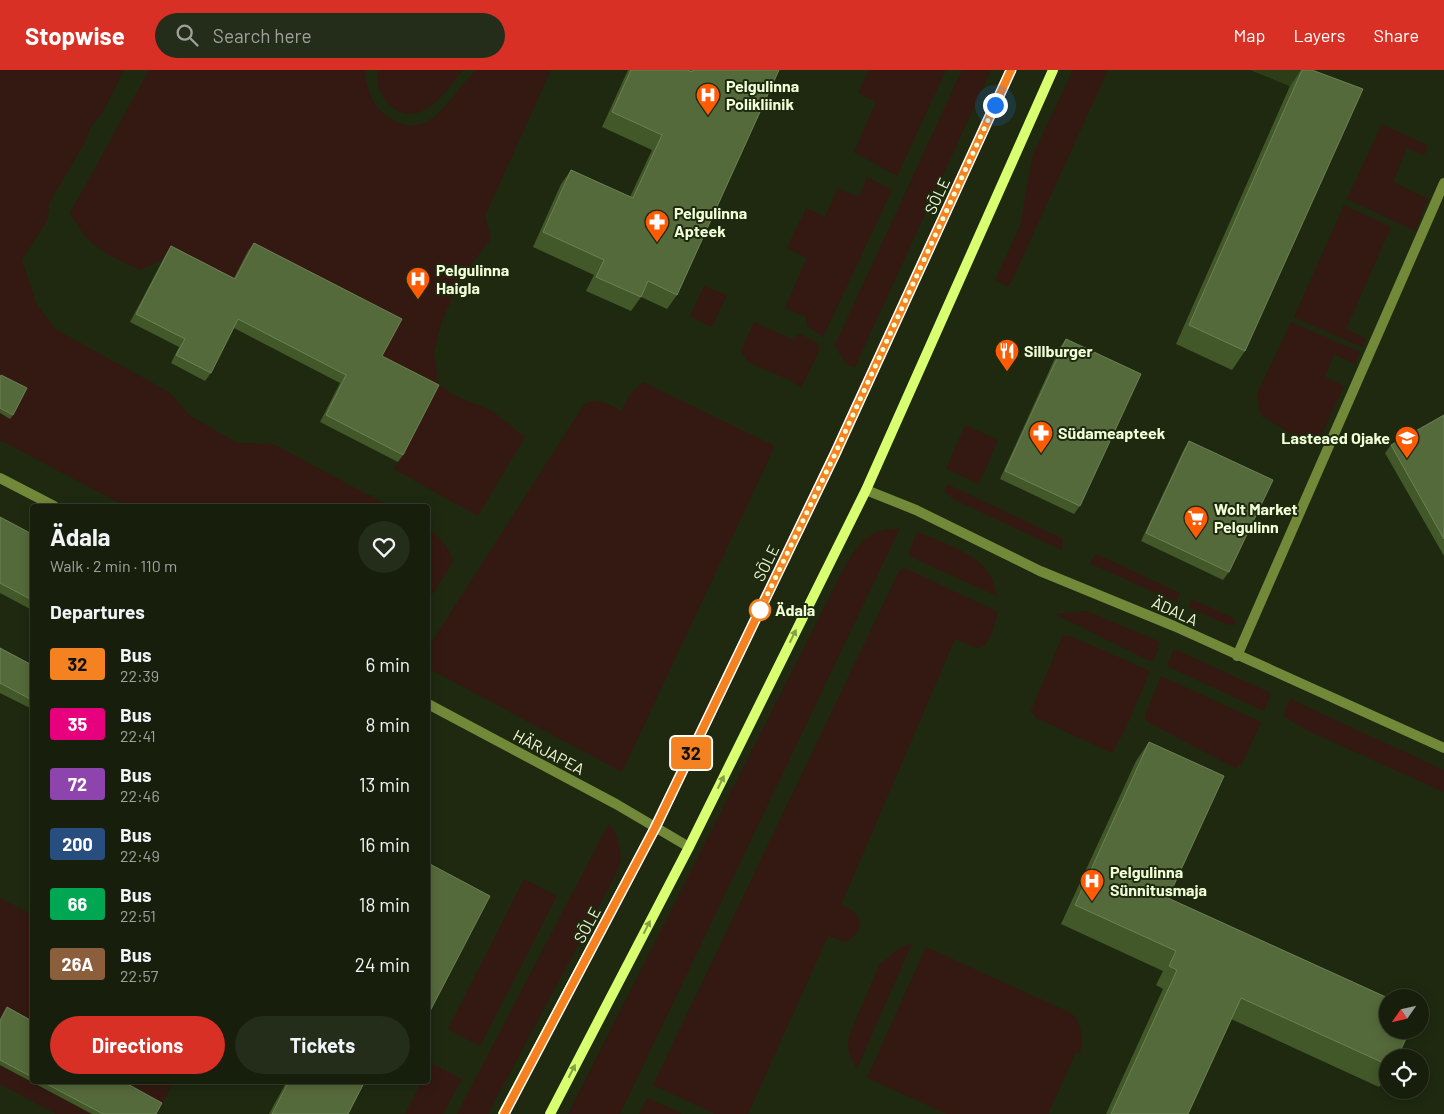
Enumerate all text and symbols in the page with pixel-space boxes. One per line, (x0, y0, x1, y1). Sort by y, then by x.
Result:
search box (155, 13, 505, 58)
text: Stopwise (25, 21, 125, 50)
icon: search (173, 21, 201, 49)
text: Search here (213, 24, 312, 47)
text: Map (1233, 24, 1265, 46)
text: Layers (1293, 24, 1346, 46)
text: Share (1374, 24, 1419, 46)
place label: Pelgulinna Polikliinik (726, 76, 799, 113)
hospital icon: Pelgulinna Polikliinik (695, 82, 721, 116)
your location (983, 93, 1008, 118)
street label: SÕLE (920, 175, 953, 217)
place label: Pelgulinna Apteek (674, 203, 747, 240)
pharmacy icon: Pelgulinna Apteek (644, 209, 670, 243)
place label: Pelgulinna Haigla (436, 260, 509, 297)
hospital icon: Pelgulinna Haigla (405, 266, 431, 300)
restaurant icon: Sillburger (994, 338, 1020, 372)
place label: Sillburger (1024, 341, 1093, 360)
pharmacy icon: Südameapteek (1028, 420, 1054, 454)
place label: Südameapteek (1058, 423, 1166, 442)
school or university icon: Lasteaed Ojake (1394, 425, 1420, 459)
place label: Lasteaed Ojake (1281, 428, 1390, 447)
place label: Wolt Market Pelgulinn (1214, 499, 1298, 536)
supermarket icon: Wolt Market Pelgulinn (1183, 505, 1209, 539)
button: heart (358, 521, 410, 573)
text: Ädala (50, 522, 110, 551)
street label: SÕLE (749, 542, 782, 584)
text: Walk · 2 min · 110 m (50, 556, 177, 575)
street label: ÄDALA (1149, 592, 1201, 629)
marker: Ädala (749, 599, 771, 621)
text: Departures (50, 600, 145, 623)
place label: Ädala (775, 600, 815, 619)
one-way arrow (790, 629, 798, 643)
text: Bus (120, 643, 152, 666)
text: 32 (68, 653, 87, 675)
text: 6 min (366, 653, 410, 676)
text: 22:39 (120, 666, 159, 685)
text: Bus (120, 703, 152, 726)
text: 35 (68, 713, 87, 735)
text: 8 min (366, 713, 410, 736)
street label: HÄRJAPEA (510, 725, 588, 778)
text: 22:41 (120, 726, 156, 745)
line badge: 32 (668, 737, 714, 769)
text: 32 (681, 742, 701, 764)
text: Bus (120, 763, 152, 786)
text: 72 (68, 773, 87, 795)
text: 13 min (359, 773, 410, 796)
one-way arrow (717, 775, 725, 789)
text: 22:46 (120, 786, 160, 805)
text: Bus (120, 823, 152, 846)
text: 200 (62, 833, 93, 855)
text: 16 min (359, 833, 410, 856)
text: 22:49 (120, 846, 160, 865)
place label: Pelgulinna Sünnitusmaja (1110, 862, 1207, 899)
hospital icon: Pelgulinna Sünnitusmaja (1079, 868, 1105, 902)
text: Bus (120, 883, 152, 906)
text: 66 (68, 893, 87, 915)
text: 18 min (359, 893, 410, 916)
street label: SÕLE (569, 903, 604, 946)
text: 22:51 (120, 906, 156, 925)
one-way arrow (643, 919, 651, 934)
text: Bus (120, 943, 152, 966)
text: 26A (62, 953, 93, 975)
text: 24 min (355, 953, 410, 976)
text: 22:57 (120, 966, 158, 985)
north arrow (1379, 989, 1429, 1039)
map controls (1379, 989, 1429, 1099)
button: Directions (50, 1016, 225, 1074)
button: Tickets (235, 1016, 410, 1074)
button: locate (1379, 1049, 1429, 1099)
one-way arrow (568, 1064, 576, 1078)

